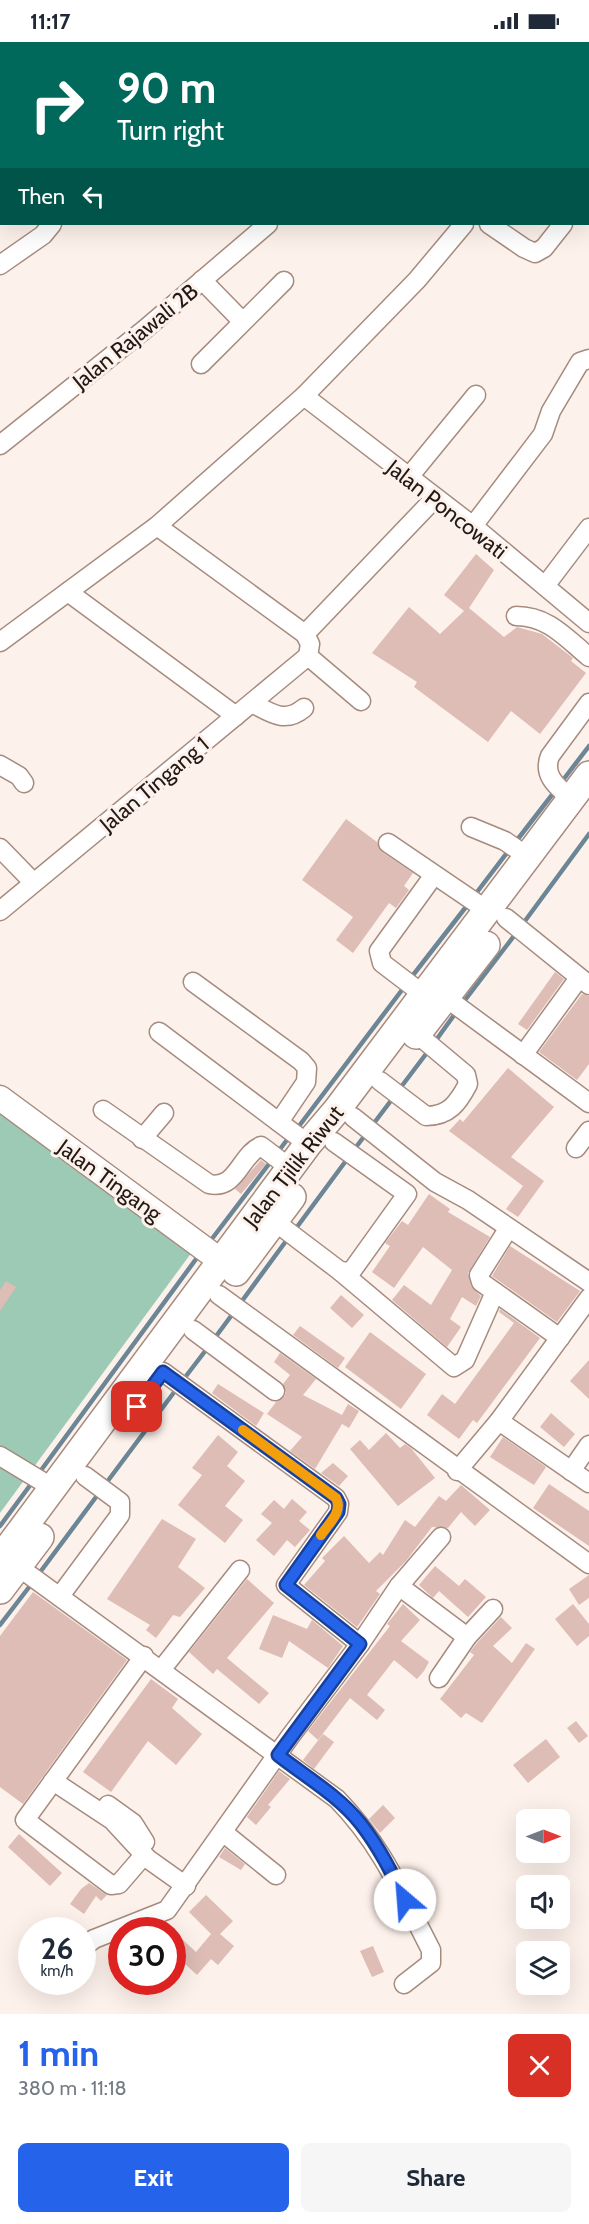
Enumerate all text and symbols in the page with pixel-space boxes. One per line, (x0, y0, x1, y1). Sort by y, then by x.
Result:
text: 11:17 (30, 8, 70, 35)
text: 90 m (117, 62, 216, 114)
icon: right (18, 66, 96, 144)
text: Turn right (117, 114, 224, 147)
icon: left (77, 180, 110, 213)
text: Then (18, 183, 65, 210)
street label: Jalan Rajawali 2B (66, 278, 203, 396)
street label: Jalan Poncowati (380, 453, 512, 565)
street label: Jalan Tingang 1 (93, 731, 214, 839)
street label: Jalan Tjilik Riwut (237, 1100, 350, 1233)
street label: Jalan Tingang (52, 1133, 168, 1228)
pin (111, 1381, 162, 1432)
icon: arrive (120, 1390, 153, 1423)
north arrow (516, 1809, 570, 1863)
map controls (516, 1809, 570, 1995)
position arrow (373, 1868, 437, 1932)
button: sound (516, 1875, 570, 1929)
speed limit sign: 30 (108, 1917, 186, 1995)
text: 26 (41, 1930, 73, 1967)
button: layers (516, 1941, 570, 1995)
text: km/h (41, 1962, 73, 1980)
text: 1 min (18, 2031, 99, 2075)
button: close (508, 2034, 571, 2097)
text: 380 m · 11:18 (18, 2076, 127, 2100)
button: Exit (18, 2143, 289, 2212)
button: Share (301, 2143, 571, 2212)

